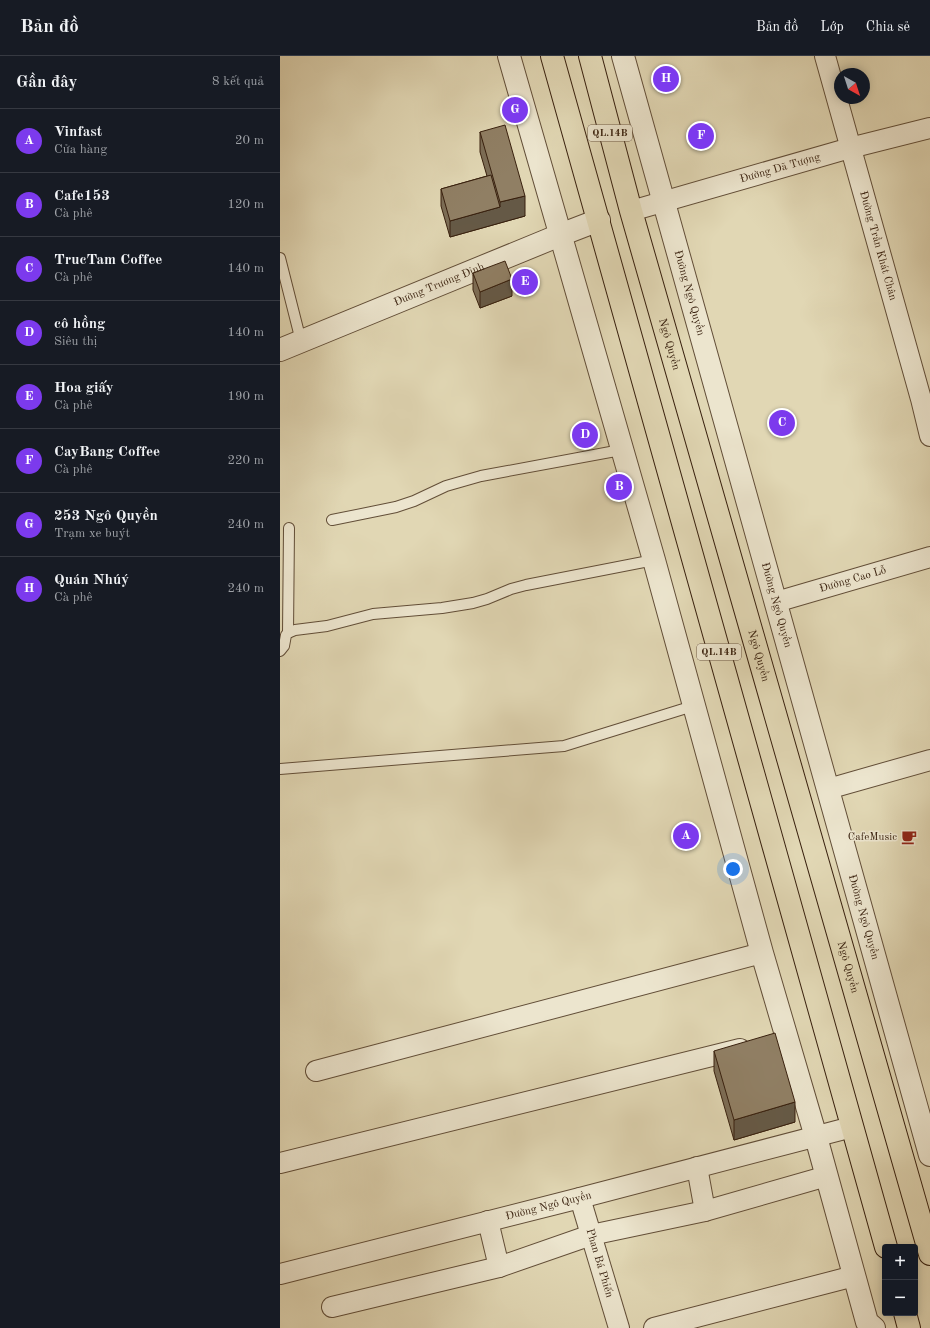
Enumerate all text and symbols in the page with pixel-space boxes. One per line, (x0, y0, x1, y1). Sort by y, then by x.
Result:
text: Bản đồ (20, 18, 79, 37)
text: Bản đồ (756, 20, 798, 34)
text: Lớp (820, 20, 844, 34)
text: Chia sẻ (866, 20, 910, 34)
pin: H (653, 64, 679, 94)
north arrow (834, 68, 870, 104)
text: Gần đây (16, 74, 77, 91)
text: 8 kết quả (212, 75, 264, 88)
pin: G (502, 95, 528, 125)
pin: F (688, 121, 714, 151)
text: Vinfast (54, 125, 102, 140)
road number: QL.14B (588, 125, 632, 141)
text: A (24, 134, 34, 147)
text: 20 m (235, 134, 264, 147)
text: Cửa hàng (54, 143, 107, 156)
street label: Đường Dã Tượng (739, 151, 821, 185)
text: Cafe153 (54, 189, 110, 204)
street label: Đường Trần Khát Chân (858, 190, 899, 302)
text: B (24, 198, 34, 211)
text: 120 m (227, 198, 264, 211)
text: Cà phê (54, 207, 93, 220)
street label: Đường Ngô Quyền (672, 249, 706, 337)
text: TrucTam Coffee (54, 253, 162, 268)
street label: Đường Trương Định (392, 261, 486, 308)
text: C (25, 262, 33, 275)
text: 140 m (227, 262, 264, 275)
pin: E (512, 267, 538, 297)
text: Cà phê (54, 271, 93, 284)
text: cô hồng (54, 317, 105, 332)
street label: Ngô Quyền (657, 317, 682, 371)
text: D (24, 326, 34, 339)
text: 140 m (227, 326, 264, 339)
text: Siêu thị (54, 335, 97, 348)
text: Hoa giấy (54, 381, 114, 396)
text: E (25, 390, 33, 403)
text: 190 m (227, 390, 264, 403)
text: Cà phê (54, 399, 93, 412)
pin: C (769, 408, 795, 438)
pin: D (572, 420, 598, 450)
text: CayBang Coffee (54, 445, 160, 460)
text: F (25, 454, 33, 467)
text: 220 m (227, 454, 264, 467)
text: Cà phê (54, 463, 93, 476)
pin: B (606, 472, 632, 502)
text: 253 Ngô Quyền (54, 509, 158, 524)
text: G (24, 518, 34, 531)
text: 240 m (227, 518, 264, 531)
text: Trạm xe buýt (54, 527, 130, 540)
street label: Đường Ngô Quyền (759, 561, 794, 649)
street label: Đường Cao Lỗ (818, 564, 887, 595)
text: Quán Nhúý (54, 573, 129, 588)
text: H (24, 582, 34, 595)
text: 240 m (227, 582, 264, 595)
text: Cà phê (54, 591, 93, 604)
street label: Ngô Quyền (746, 629, 771, 683)
road number: QL.14B (697, 644, 741, 660)
pin: A (673, 821, 699, 851)
cafe icon: CafeMusic (900, 828, 918, 846)
place label: CafeMusic (848, 832, 897, 843)
your location (723, 859, 743, 879)
street label: Đường Ngô Quyền (846, 873, 881, 961)
street label: Ngô Quyền (835, 940, 860, 994)
street label: Đường Ngô Quyền (504, 1190, 593, 1222)
street label: Phan Bá Phiến (584, 1227, 615, 1299)
map controls (882, 1244, 918, 1316)
button: + (882, 1244, 918, 1280)
button: − (882, 1280, 918, 1316)

